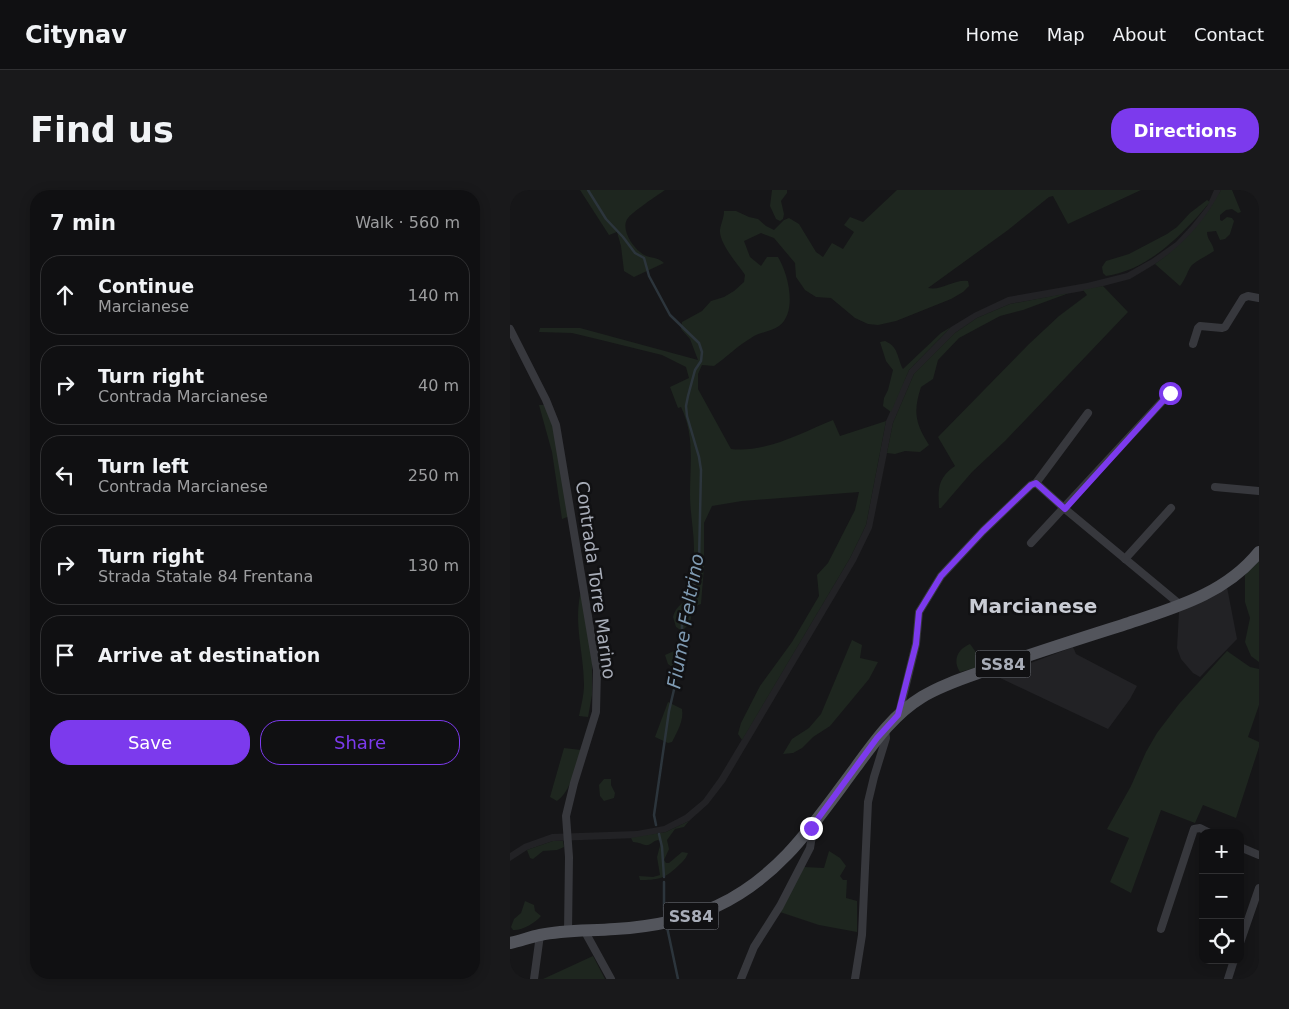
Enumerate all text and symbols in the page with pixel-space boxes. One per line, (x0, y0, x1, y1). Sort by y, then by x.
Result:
text: Citynav (25, 21, 127, 49)
text: Home (966, 24, 1019, 45)
text: Map (1047, 24, 1085, 45)
text: About (1113, 24, 1166, 45)
text: Contact (1194, 24, 1264, 45)
button: Directions (1111, 108, 1259, 153)
text: Find us (30, 110, 174, 150)
text: 7 min (50, 211, 116, 235)
text: Walk · 560 m (355, 213, 460, 232)
text: Continue (98, 275, 194, 297)
icon: ahead (51, 281, 79, 309)
text: 140 m (408, 286, 459, 305)
text: Marcianese (98, 297, 189, 316)
text: Turn right (98, 365, 204, 387)
icon: right (51, 371, 79, 399)
text: 40 m (418, 376, 459, 395)
route start (1159, 382, 1182, 405)
text: Contrada Marcianese (98, 387, 268, 406)
text: Turn left (98, 455, 189, 477)
icon: left (51, 461, 79, 489)
text: 250 m (408, 466, 459, 485)
text: Contrada Marcianese (98, 477, 268, 496)
street label: Contrada Torre Marino (572, 480, 620, 680)
text: Turn right (98, 545, 204, 567)
icon: right (51, 551, 79, 579)
water label: Fiume Feltrino (662, 552, 708, 690)
text: 130 m (408, 556, 459, 575)
text: Strada Statale 84 Frentana (98, 567, 313, 586)
district label: Marcianese (969, 594, 1097, 618)
icon: arrive (51, 641, 79, 669)
text: Arrive at destination (98, 644, 320, 666)
road number: SS84 (976, 650, 1030, 678)
button: Save (50, 720, 250, 765)
button: Share (260, 720, 460, 765)
route end (800, 817, 823, 840)
map controls (1199, 829, 1244, 964)
button: + (1199, 829, 1244, 874)
button: − (1199, 874, 1244, 919)
road number: SS84 (664, 902, 718, 929)
button: locate (1199, 919, 1244, 964)

